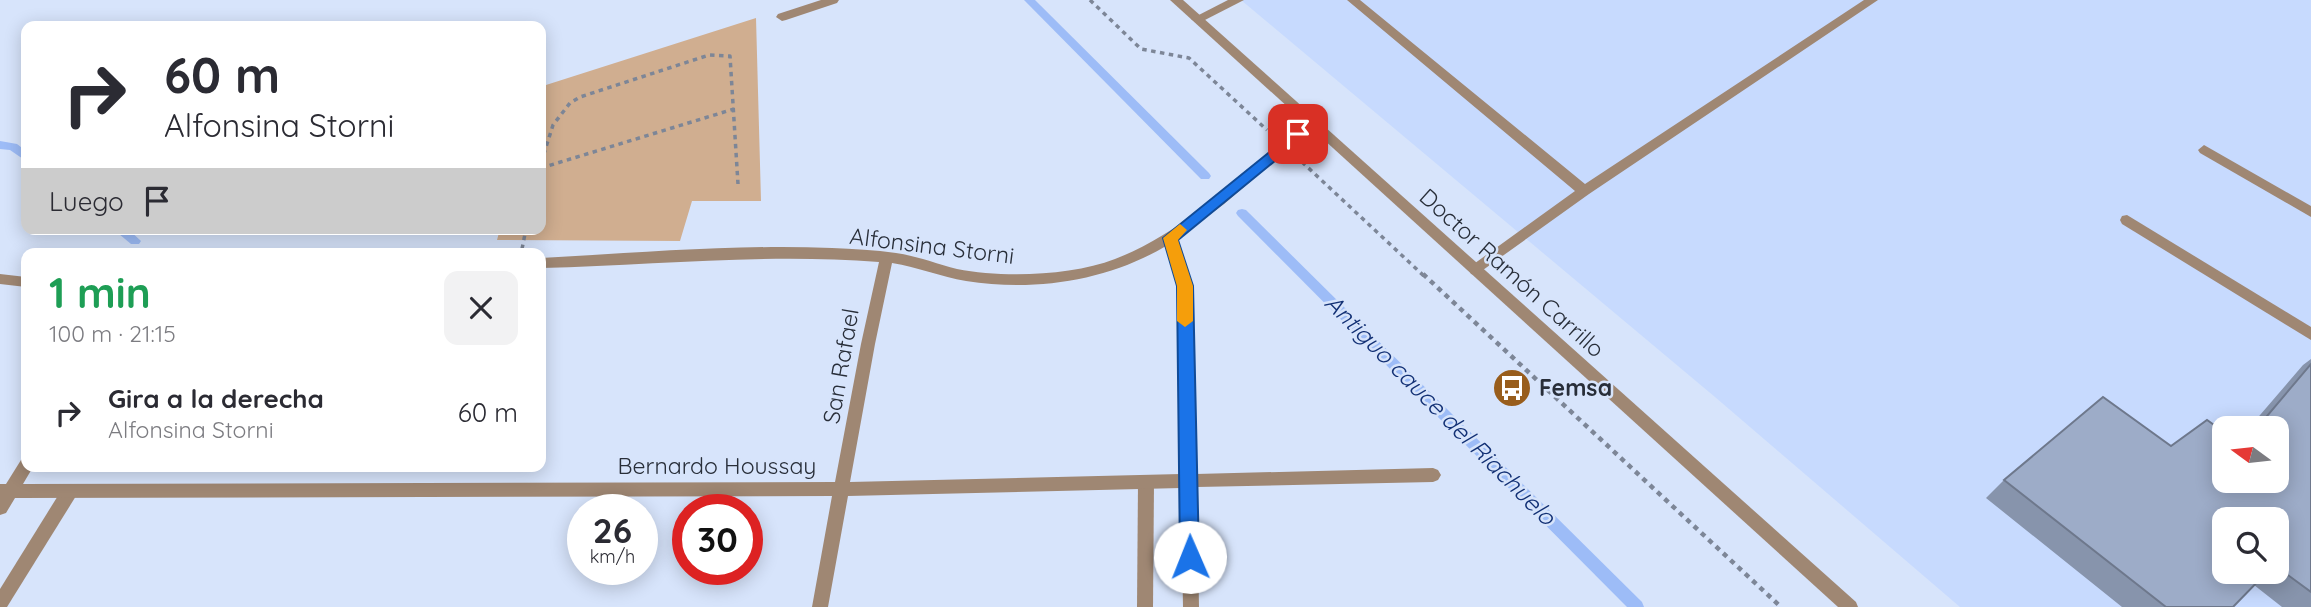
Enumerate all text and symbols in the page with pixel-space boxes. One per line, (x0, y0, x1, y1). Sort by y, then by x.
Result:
text: 60 m (164, 44, 280, 105)
icon: right (49, 49, 140, 140)
pin (1268, 104, 1328, 164)
text: Alfonsina Storni (164, 105, 394, 145)
icon: arrive (1279, 115, 1317, 153)
icon: arrive (138, 182, 176, 220)
street label: Doctor Ramón Carrillo (1414, 182, 1611, 363)
text: Luego (49, 185, 124, 218)
street label: Alfonsina Storni (848, 221, 1016, 270)
text: 1 min (49, 266, 151, 319)
button: close (444, 271, 518, 345)
water label: Antiguo cauce del Riachuelo (1319, 288, 1563, 532)
street label: San Rafael (816, 306, 865, 426)
text: 100 m · 21:15 (49, 319, 176, 348)
bus stop icon: Femsa (1491, 367, 1533, 409)
place label: Femsa (1539, 373, 1612, 402)
text: Gira a la derecha (108, 382, 324, 415)
icon: right (49, 394, 87, 432)
text: 60 m (458, 396, 518, 429)
text: Alfonsina Storni (108, 415, 274, 444)
north arrow (2212, 416, 2289, 494)
map controls (2212, 416, 2289, 584)
street label: Bernardo Houssay (618, 451, 816, 480)
speed limit sign: 30 (672, 494, 763, 585)
button: search (2212, 507, 2289, 584)
text: 26 (593, 508, 632, 552)
position arrow (1153, 520, 1227, 594)
text: km/h (590, 545, 635, 568)

